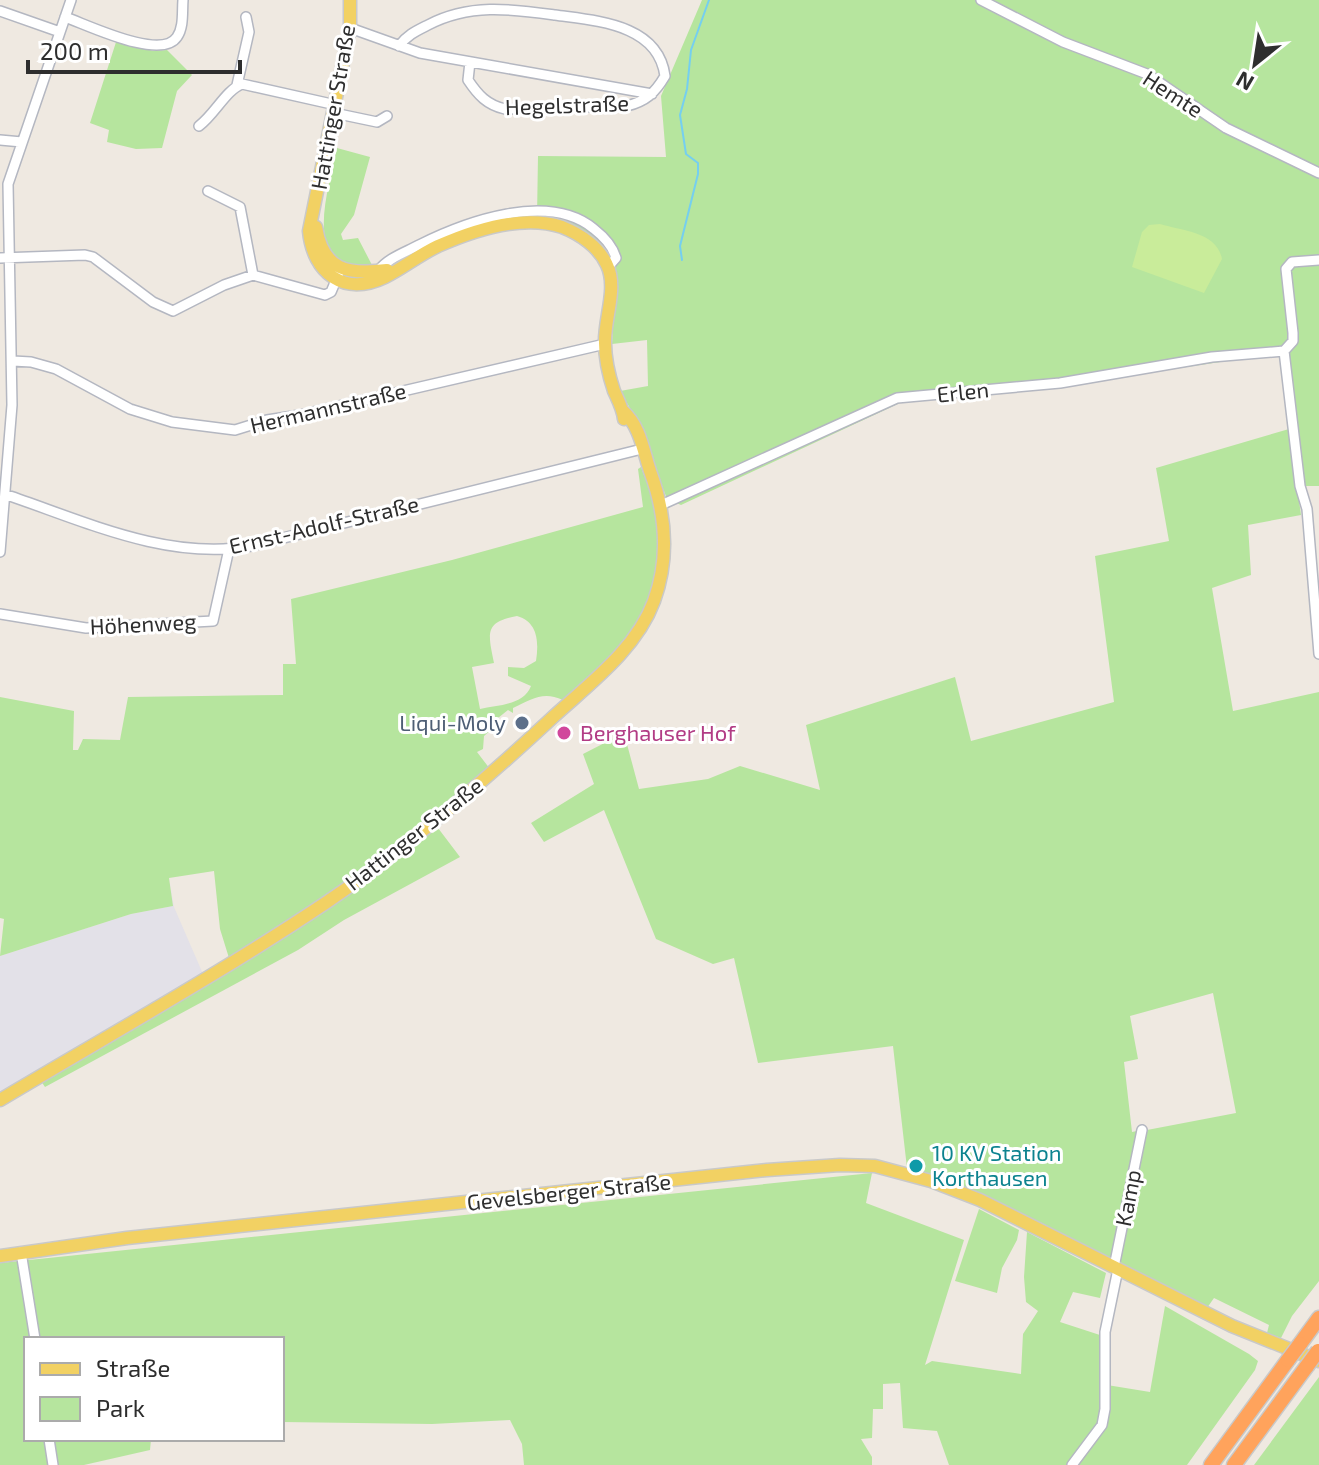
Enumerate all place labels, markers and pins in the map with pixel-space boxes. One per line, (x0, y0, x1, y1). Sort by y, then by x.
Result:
place label: Liqui-Moly (399, 709, 506, 735)
marker: Liqui-Moly (513, 714, 531, 732)
place label: Berghauser Hof (580, 719, 736, 745)
marker: Berghauser Hof (555, 724, 573, 742)
place label: 10 KV Station Korthausen (932, 1139, 1062, 1190)
marker: 10 KV Station Korthausen (907, 1157, 925, 1175)

